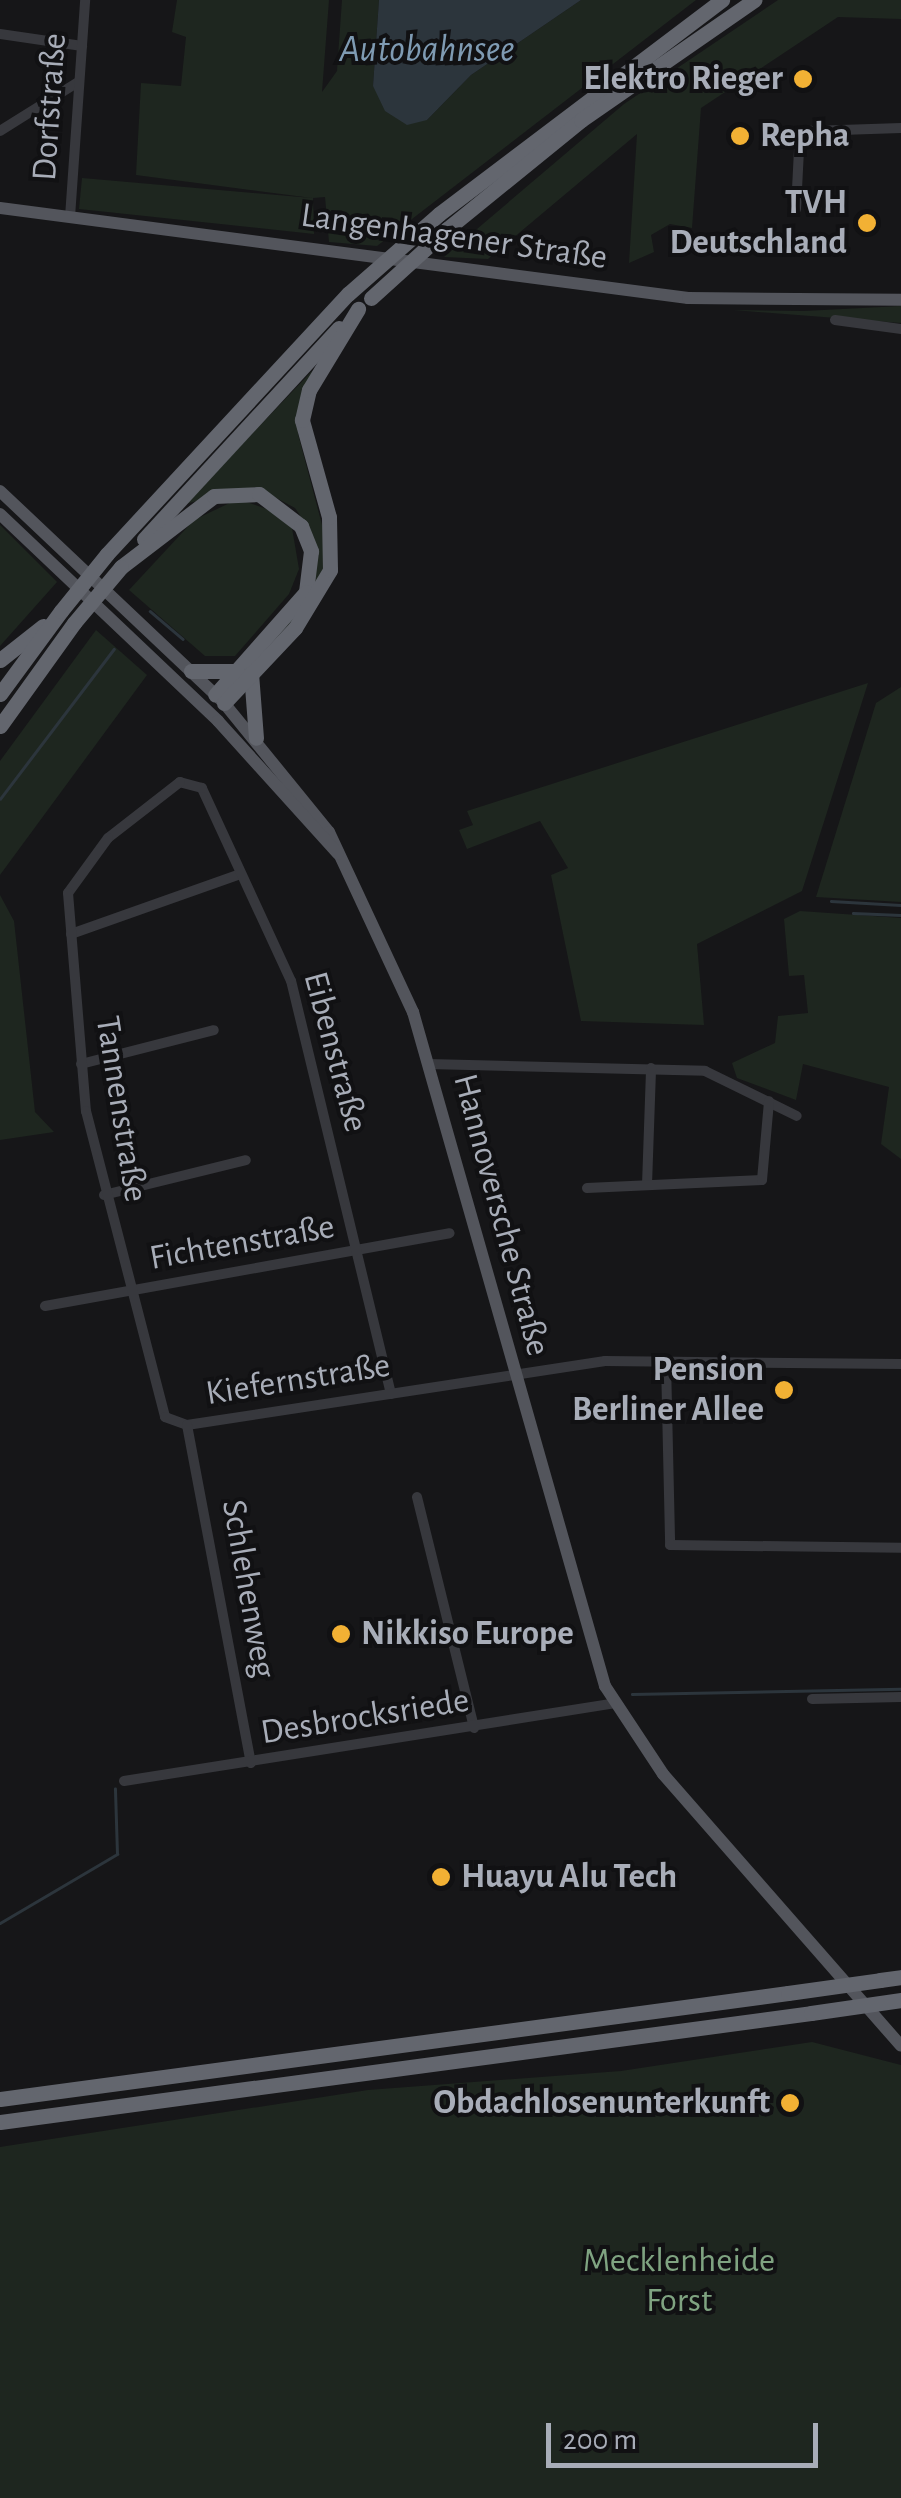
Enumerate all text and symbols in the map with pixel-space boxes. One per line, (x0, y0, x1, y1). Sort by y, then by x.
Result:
water label: Autobahnsee (339, 28, 515, 74)
street label: Dorfstraße (24, 32, 76, 182)
place label: Elektro Rieger (583, 58, 783, 100)
marker: Elektro Rieger (792, 68, 814, 90)
place label: Repha (760, 115, 850, 157)
marker: Repha (729, 125, 751, 147)
place label: TVH Deutschland (669, 182, 847, 264)
street label: Langenhagener Straße (298, 195, 610, 279)
marker: TVH Deutschland (856, 212, 878, 234)
street label: Eibenstraße (293, 967, 377, 1137)
street label: Tannenstraße (86, 1013, 156, 1205)
street label: Hannoversche Straße (443, 1069, 559, 1361)
street label: Fichtenstraße (146, 1206, 338, 1280)
street label: Kiefernstraße (203, 1345, 393, 1415)
place label: Pension Berliner Allee (572, 1349, 764, 1431)
marker: Pension Berliner Allee (773, 1379, 795, 1401)
street label: Schlehenweg (212, 1497, 284, 1681)
place label: Nikkiso Europe (361, 1613, 574, 1655)
marker: Nikkiso Europe (330, 1623, 352, 1645)
street label: Desbrocksriede (258, 1680, 472, 1754)
place label: Huayu Alu Tech (461, 1856, 677, 1898)
marker: Huayu Alu Tech (430, 1866, 452, 1888)
place label: Obdachlosenunterkunft (434, 2082, 770, 2124)
marker: Obdachlosenunterkunft (779, 2092, 801, 2114)
park label: Mecklenheide Forst (583, 2240, 775, 2322)
scale bar (551, 2403, 824, 2465)
text: 200 m (563, 2425, 637, 2455)

